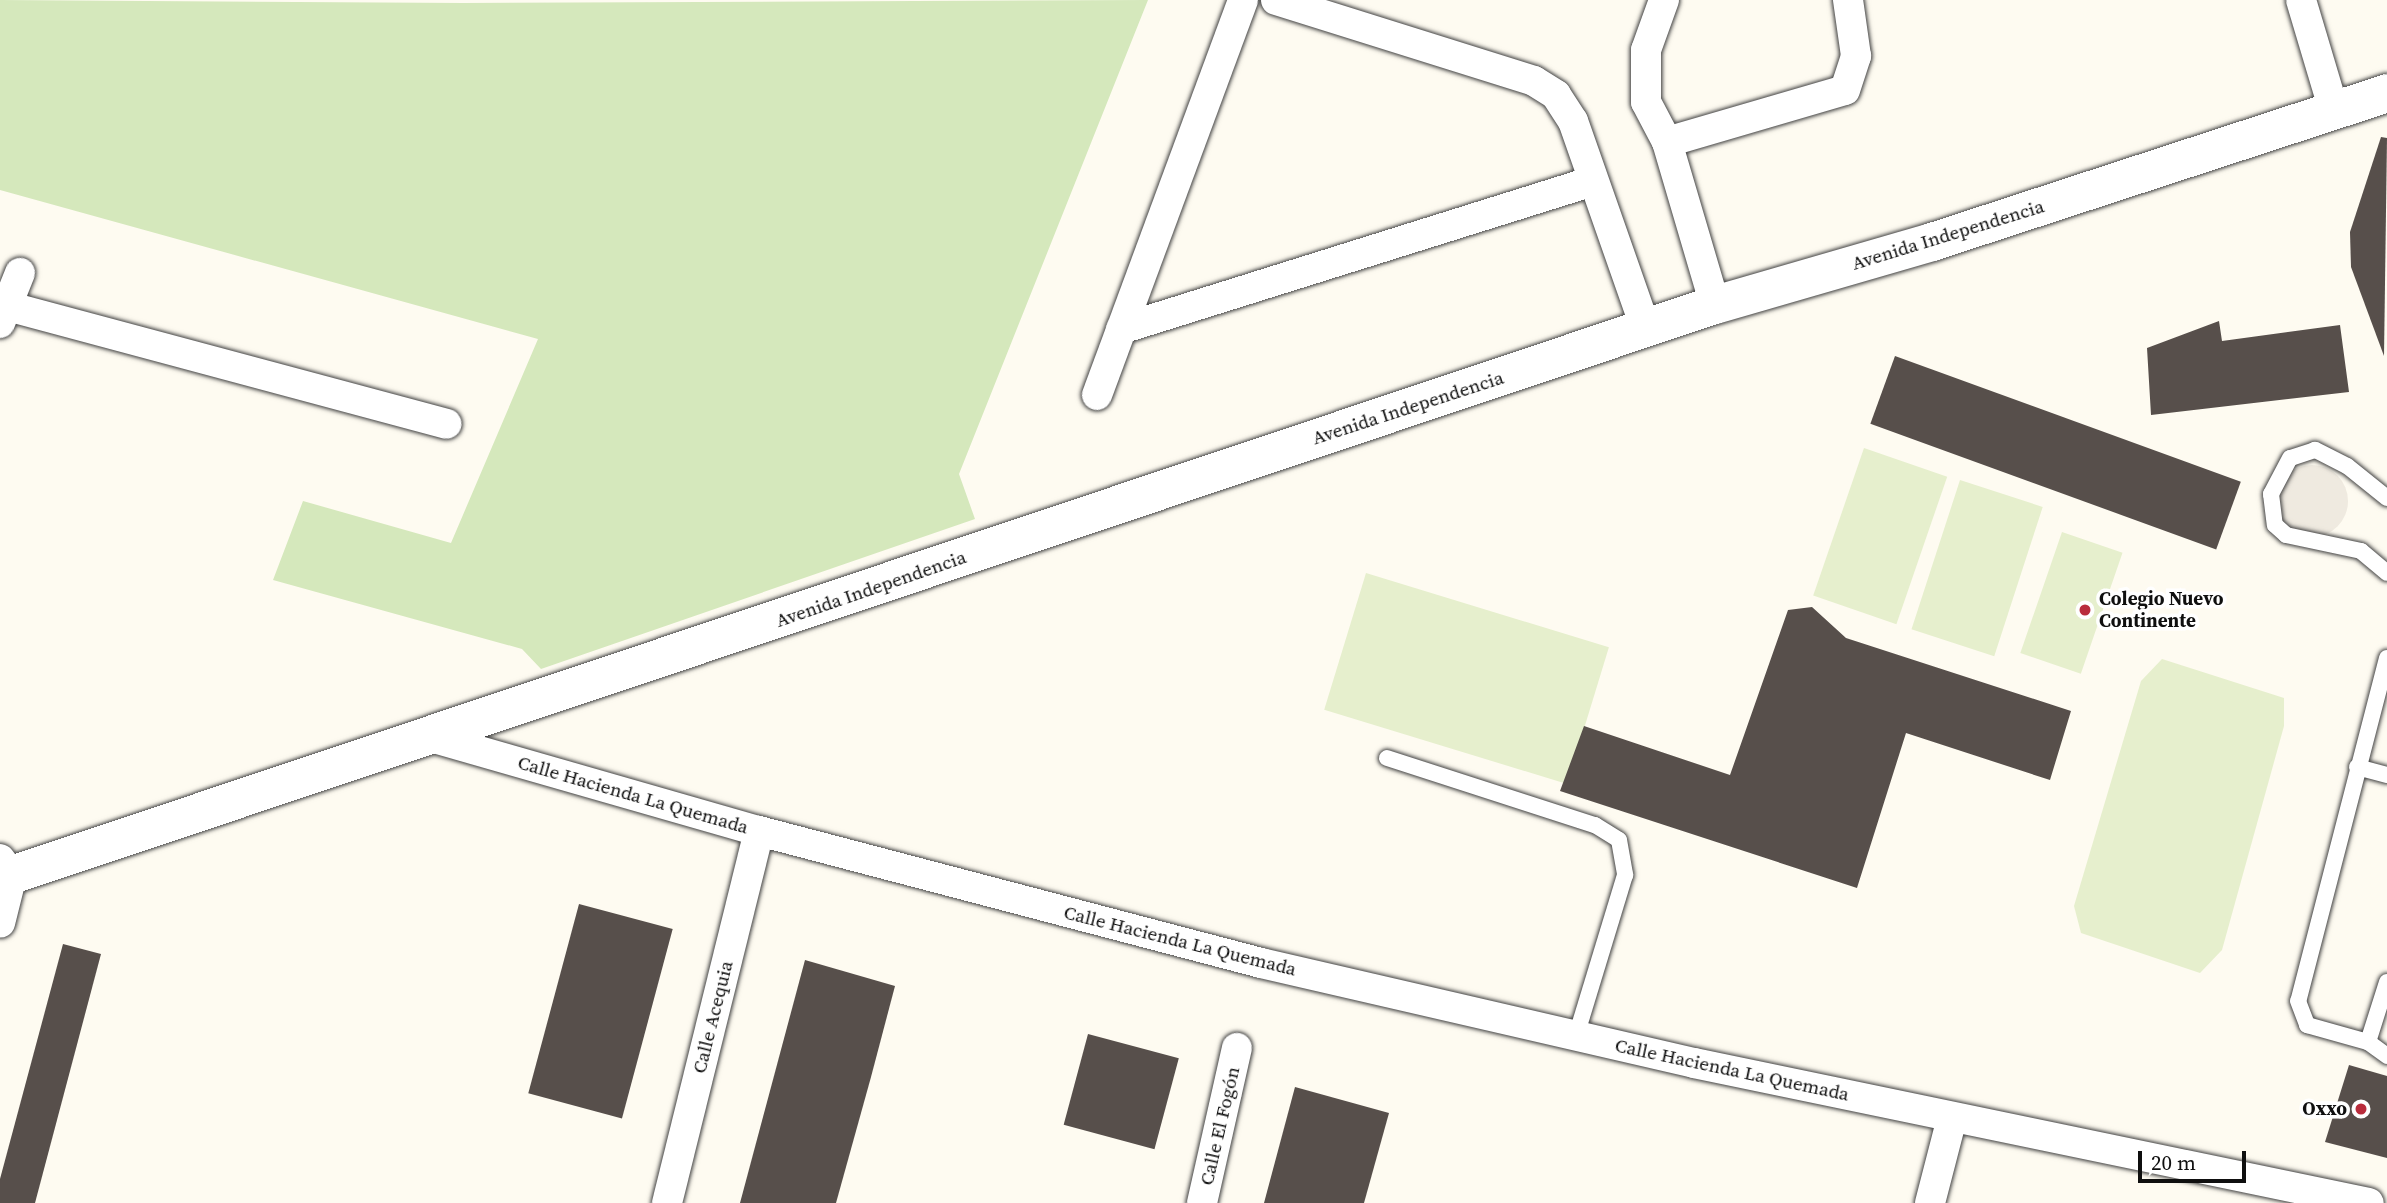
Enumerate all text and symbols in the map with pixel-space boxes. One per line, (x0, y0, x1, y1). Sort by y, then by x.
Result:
street label: Avenida Independencia (1849, 195, 2047, 275)
street label: Avenida Independencia (1309, 366, 1507, 450)
street label: Avenida Independencia (773, 546, 969, 632)
place label: Colegio Nuevo Continente (2099, 588, 2223, 632)
marker: Colegio Nuevo Continente (2077, 602, 2093, 618)
street label: Calle Hacienda La Quemada (515, 751, 751, 839)
street label: Calle Hacienda La Quemada (1061, 901, 1299, 981)
street label: Calle Acequia (688, 958, 738, 1076)
street label: Calle Hacienda La Quemada (1613, 1034, 1851, 1106)
street label: Calle El Fogón (1195, 1065, 1245, 1187)
place label: Oxxo (2302, 1098, 2347, 1120)
marker: Oxxo (2353, 1101, 2369, 1117)
scale bar (2142, 1136, 2250, 1180)
text: 20 m (2151, 1148, 2196, 1177)

